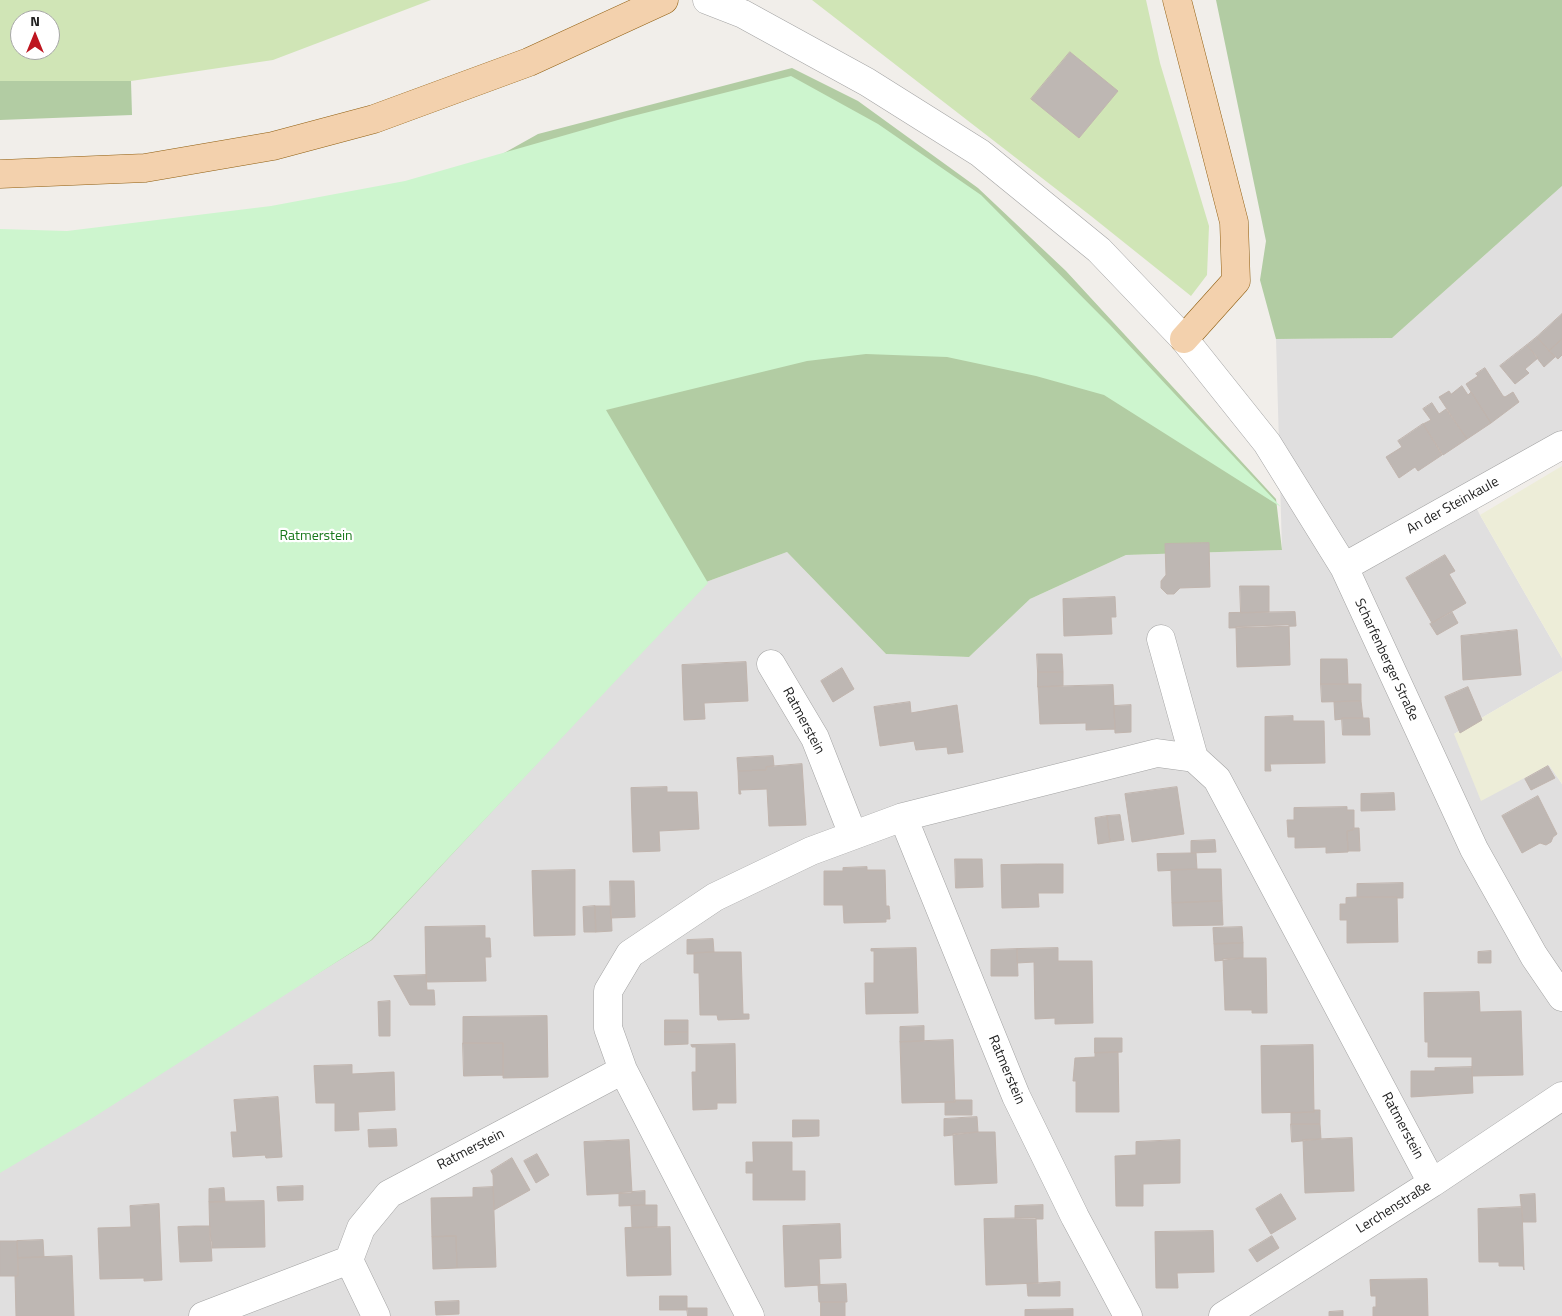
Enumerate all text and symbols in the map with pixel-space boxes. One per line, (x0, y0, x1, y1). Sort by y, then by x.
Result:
north arrow (10, 10, 60, 60)
text: N (30, 10, 40, 31)
street label: An der Steinkaule (1404, 474, 1502, 538)
park label: Ratmerstein (279, 529, 353, 545)
street label: Scharfenberger Straße (1350, 596, 1422, 724)
street label: Ratmerstein (778, 685, 828, 757)
street label: Ratmerstein (984, 1033, 1028, 1107)
street label: Ratmerstein (1377, 1090, 1427, 1162)
street label: Ratmerstein (435, 1126, 507, 1174)
street label: Lerchenstraße (1354, 1178, 1434, 1238)

